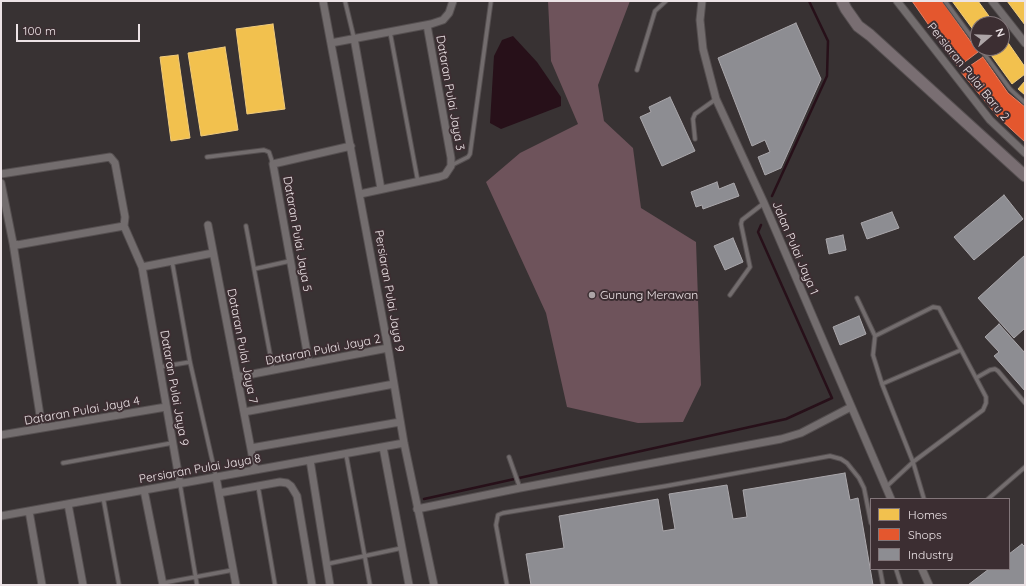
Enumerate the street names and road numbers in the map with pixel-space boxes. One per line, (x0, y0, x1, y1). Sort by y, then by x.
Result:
street label: Persiaran Pulai Baru 2 (924, 20, 1012, 124)
street label: Dataran Pulai Jaya 3 (433, 34, 467, 152)
street label: Dataran Pulai Jaya 5 (280, 175, 314, 293)
street label: Jalan Pulai Jaya 1 (769, 199, 821, 297)
street label: Persiaran Pulai Jaya 9 (371, 229, 407, 353)
street label: Dataran Pulai Jaya 7 (224, 287, 260, 405)
street label: Dataran Pulai Jaya 9 (157, 329, 191, 447)
street label: Dataran Pulai Jaya 2 (264, 332, 382, 368)
street label: Dataran Pulai Jaya 4 (23, 394, 141, 428)
street label: Persiaran Pulai Jaya 8 (138, 451, 262, 487)

